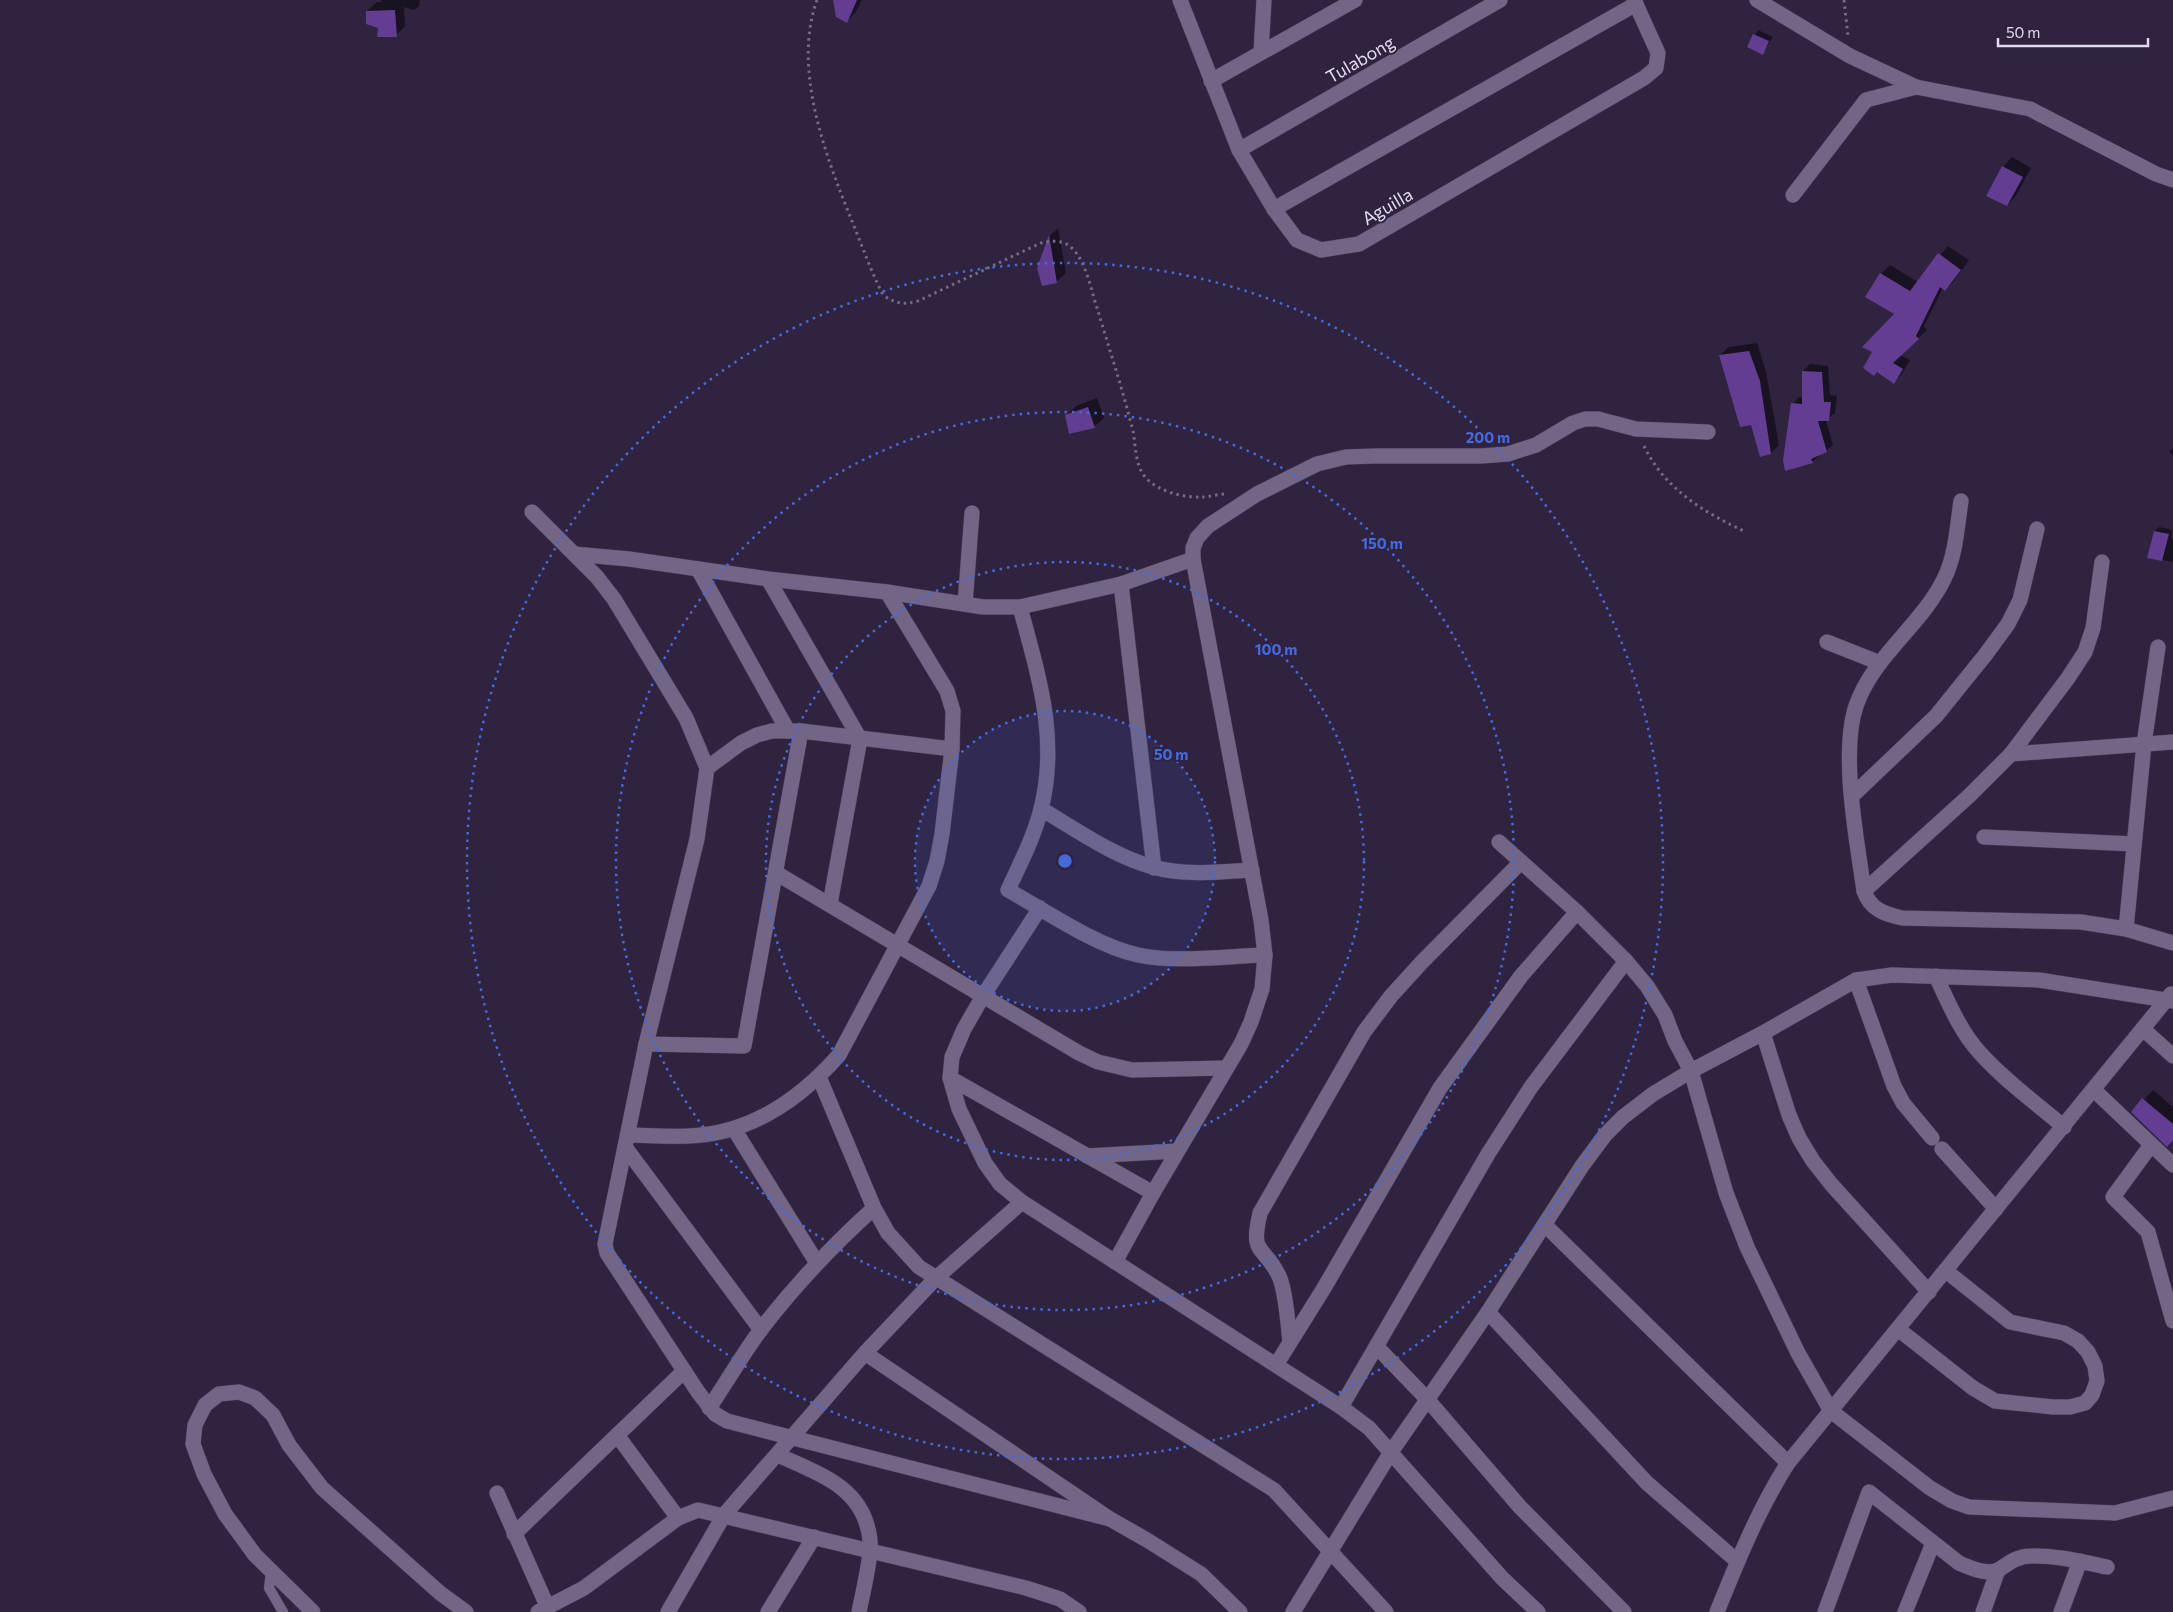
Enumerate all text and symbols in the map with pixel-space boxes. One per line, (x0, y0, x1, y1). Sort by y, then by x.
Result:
scale bar (1998, 15, 2148, 47)
text: 50 m (2006, 23, 2040, 41)
street label: Tulabong (1322, 30, 1398, 87)
street label: Aguilla (1358, 183, 1416, 229)
text: 200 m (1466, 428, 1510, 446)
text: 150 m (1361, 534, 1403, 552)
text: 100 m (1255, 640, 1297, 658)
text: 50 m (1154, 745, 1188, 763)
centre of rings (1056, 852, 1074, 870)

